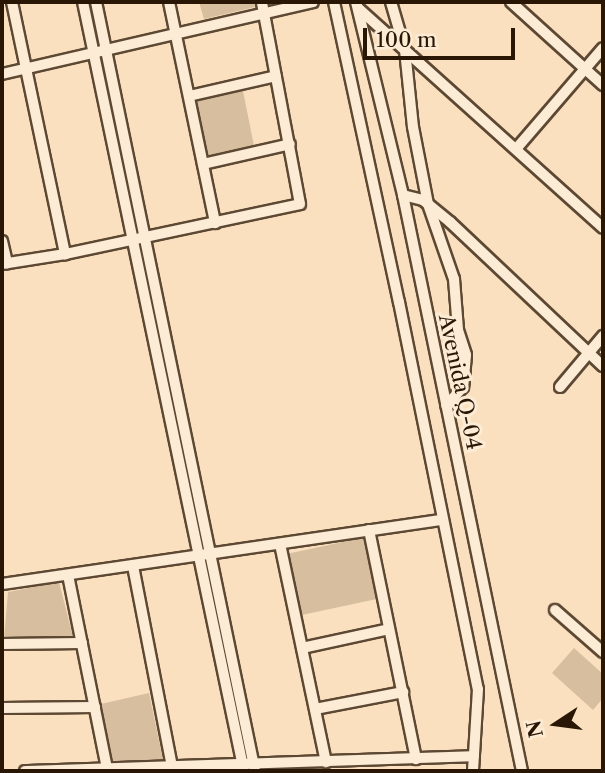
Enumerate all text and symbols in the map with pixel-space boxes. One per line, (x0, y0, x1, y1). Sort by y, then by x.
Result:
scale bar (367, 14, 519, 58)
text: 100 m (376, 27, 437, 52)
street label: Avenida Q-04 (433, 312, 487, 452)
north arrow (521, 689, 591, 759)
text: N (522, 718, 548, 739)

